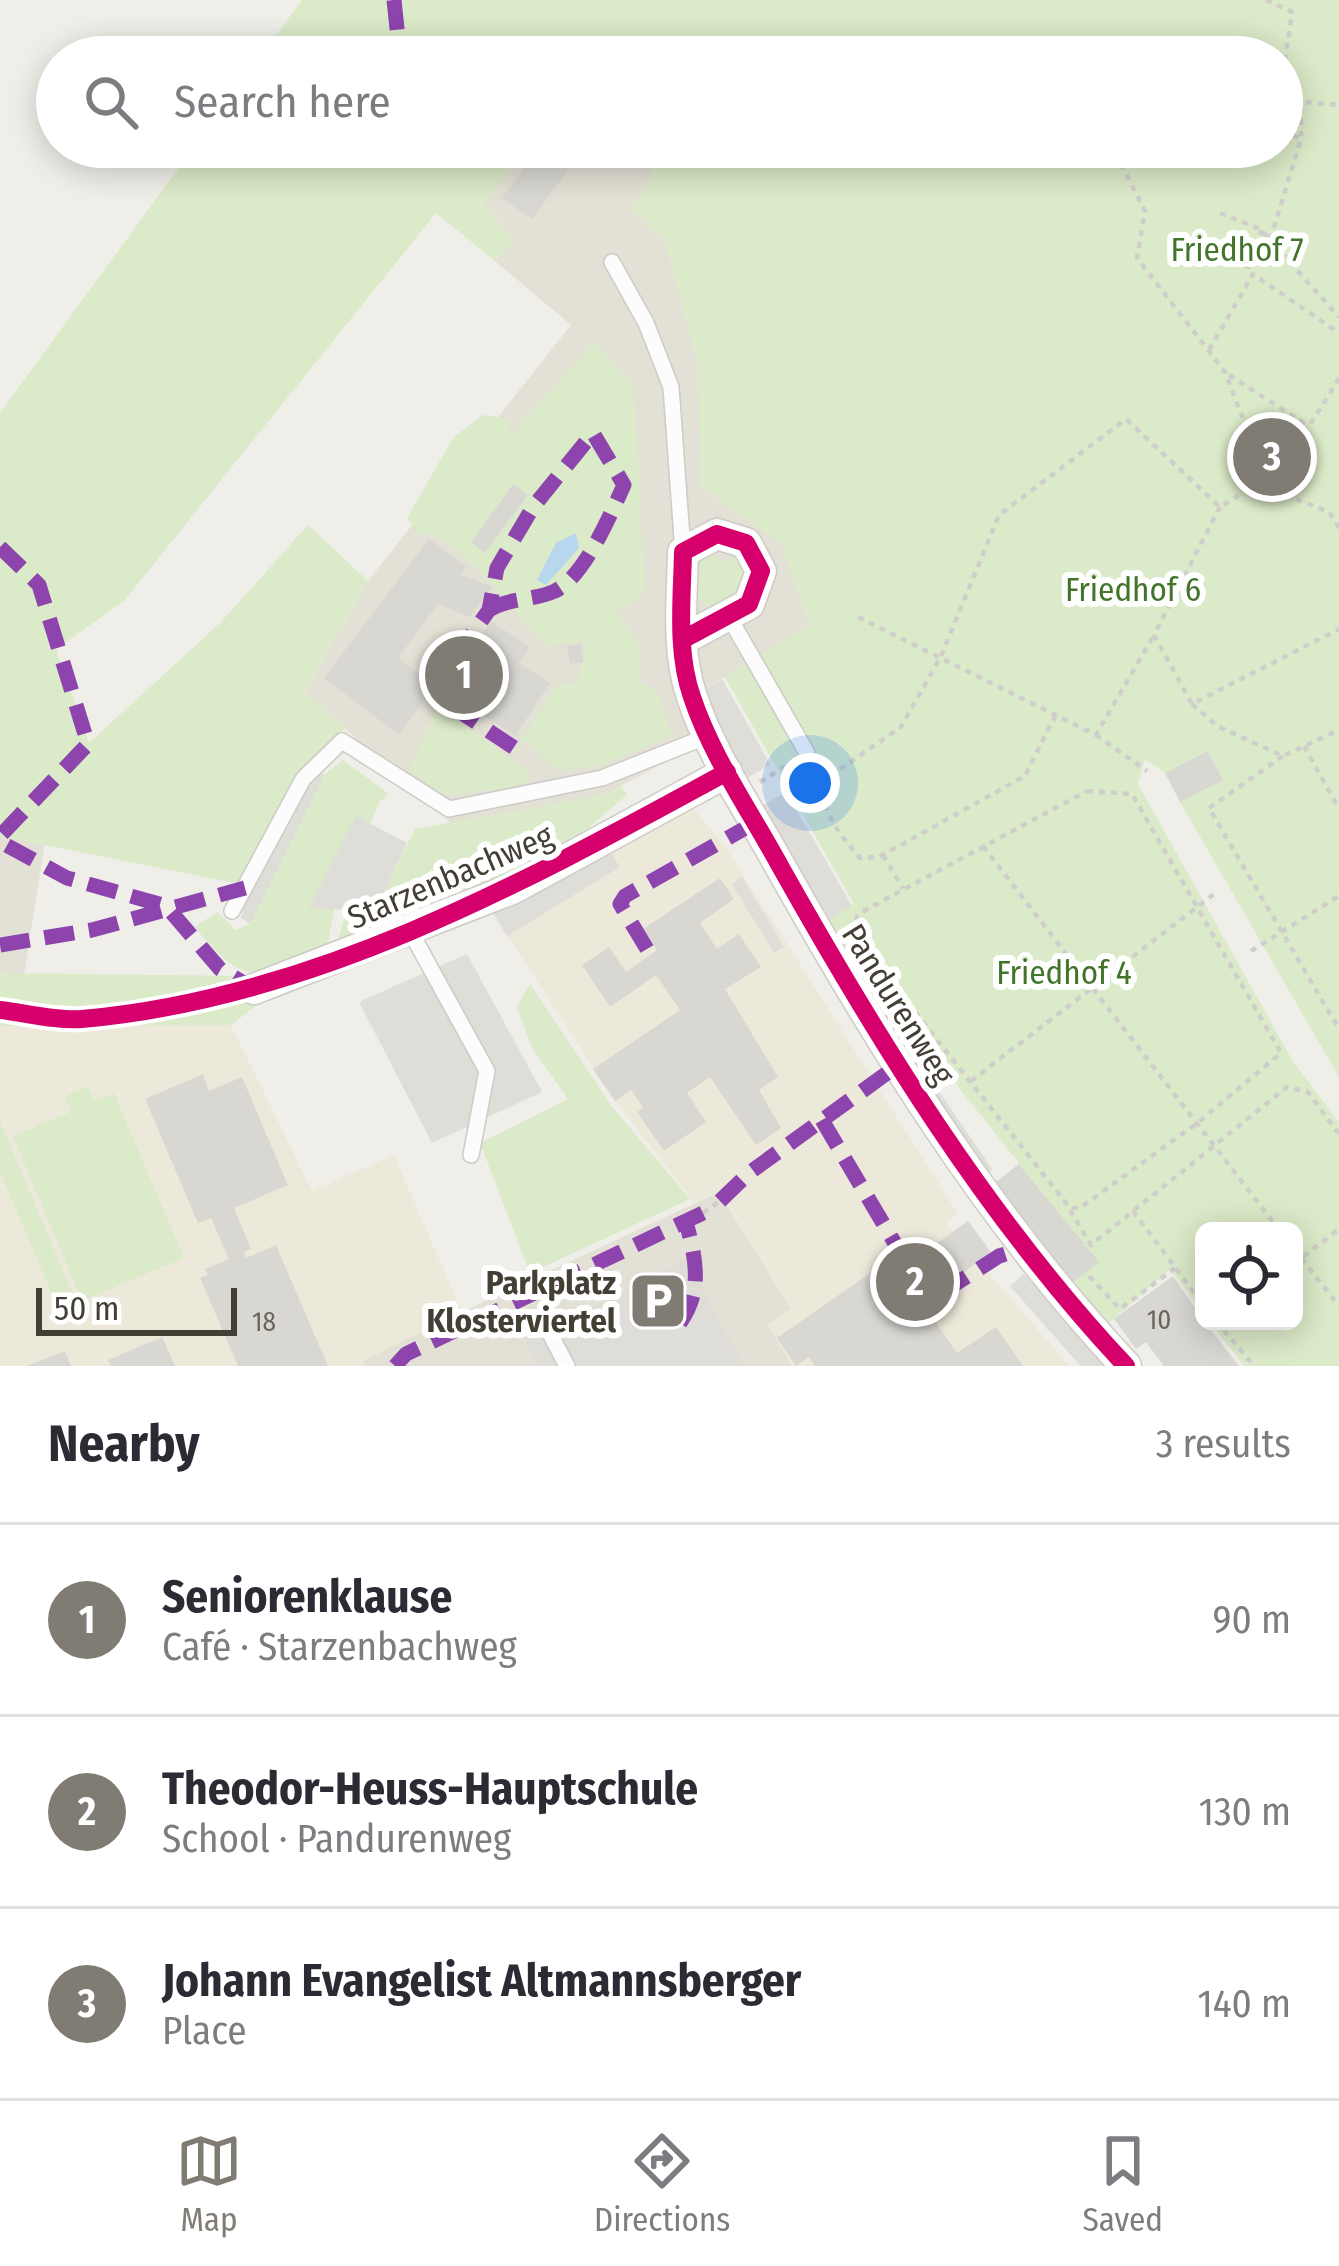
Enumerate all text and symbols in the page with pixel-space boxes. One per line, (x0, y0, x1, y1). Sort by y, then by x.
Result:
search box (36, 36, 1303, 168)
icon: search (78, 69, 144, 135)
text: Search here (174, 75, 391, 129)
park label: Friedhof 7 (1170, 230, 1304, 270)
pin: 3 (1233, 412, 1311, 502)
park label: Friedhof 6 (1065, 570, 1201, 610)
pin: 1 (425, 630, 503, 720)
your location (780, 753, 840, 813)
street label: Starzenbachweg (342, 816, 560, 938)
street label: Pandurenweg (833, 917, 964, 1093)
park label: Friedhof 4 (996, 953, 1132, 993)
map controls (1195, 1222, 1303, 1330)
button: locate (1195, 1222, 1303, 1330)
pin: 2 (876, 1237, 954, 1327)
place label: Parkplatz Klosterviertel (426, 1263, 617, 1341)
parking icon: Parkplatz Klosterviertel (627, 1270, 689, 1332)
scale bar (36, 1282, 237, 1335)
text: 50 m (54, 1289, 119, 1329)
house number: 10 (1147, 1304, 1171, 1336)
house number: 18 (252, 1306, 276, 1338)
text: Nearby (48, 1413, 200, 1475)
text: 3 results (1156, 1421, 1291, 1467)
text: Seniorenklause (162, 1570, 452, 1624)
text: 1 (79, 1597, 95, 1643)
text: 90 m (1213, 1597, 1291, 1643)
text: Café · Starzenbachweg (162, 1624, 517, 1670)
text: Theodor-Heuss-Hauptschule (162, 1762, 698, 1816)
text: 2 (78, 1789, 96, 1835)
text: 130 m (1199, 1789, 1291, 1835)
text: School · Pandurenweg (162, 1816, 511, 1862)
text: Johann Evangelist Altmannsberger (162, 1954, 801, 2008)
text: 3 (78, 1981, 96, 2027)
text: 140 m (1197, 1981, 1291, 2027)
text: Place (162, 2008, 246, 2054)
tab: Map (176, 2128, 242, 2240)
tab: Directions (594, 2128, 730, 2240)
tab: Saved (1082, 2128, 1163, 2240)

